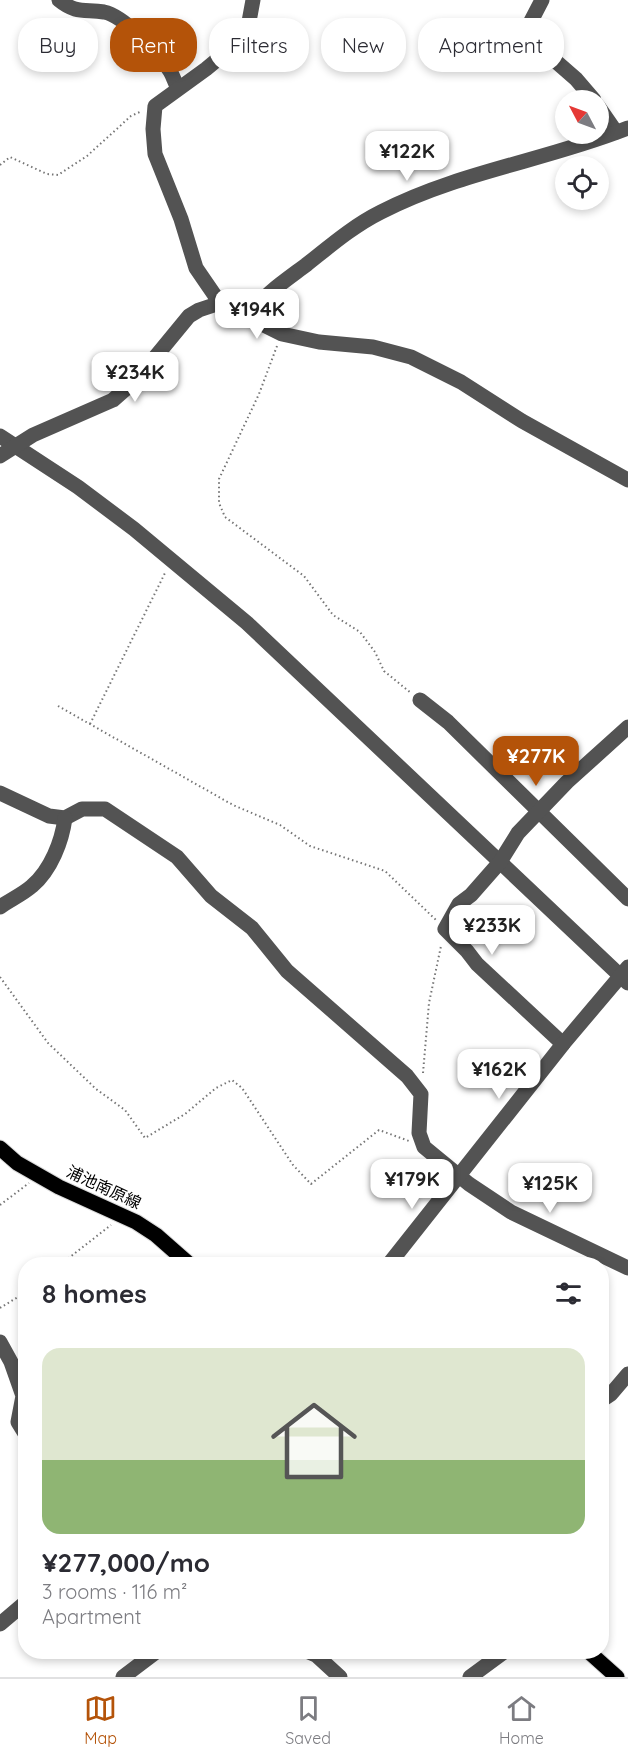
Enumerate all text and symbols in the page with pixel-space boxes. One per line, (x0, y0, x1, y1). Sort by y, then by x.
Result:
chip: Buy (18, 18, 98, 72)
chip: Rent (110, 18, 197, 72)
chip: Filters (209, 18, 309, 72)
chip: New (321, 18, 406, 72)
chip: Apartment (418, 18, 564, 72)
north arrow (555, 90, 609, 144)
map controls (555, 90, 609, 210)
pin: ¥122K (365, 131, 449, 182)
text: ¥122K (379, 138, 435, 163)
button: locate (555, 156, 609, 210)
pin: ¥194K (215, 289, 299, 340)
text: ¥194K (229, 296, 285, 321)
pin: ¥234K (93, 352, 177, 403)
text: ¥234K (106, 359, 164, 384)
pin: ¥277K (494, 736, 578, 787)
text: ¥277K (507, 743, 565, 768)
pin: ¥233K (450, 905, 534, 956)
text: ¥233K (463, 912, 521, 937)
pin: ¥162K (457, 1049, 541, 1100)
text: ¥162K (471, 1056, 527, 1081)
pin: ¥179K (370, 1159, 454, 1210)
street label: 浦池南原線 (64, 1161, 144, 1213)
pin: ¥125K (508, 1163, 592, 1214)
text: ¥179K (384, 1166, 440, 1191)
text: ¥125K (522, 1170, 578, 1195)
text: 8 homes (42, 1277, 147, 1310)
icon: filters (552, 1277, 585, 1310)
icon: home (260, 1387, 368, 1495)
text: ¥277,000/mo (42, 1546, 210, 1579)
text: 3 rooms · 116 m² (42, 1579, 187, 1604)
text: Apartment (42, 1604, 142, 1629)
tab: Map (84, 1692, 117, 1748)
tab: Saved (285, 1692, 331, 1748)
tab: Home (499, 1692, 544, 1748)

